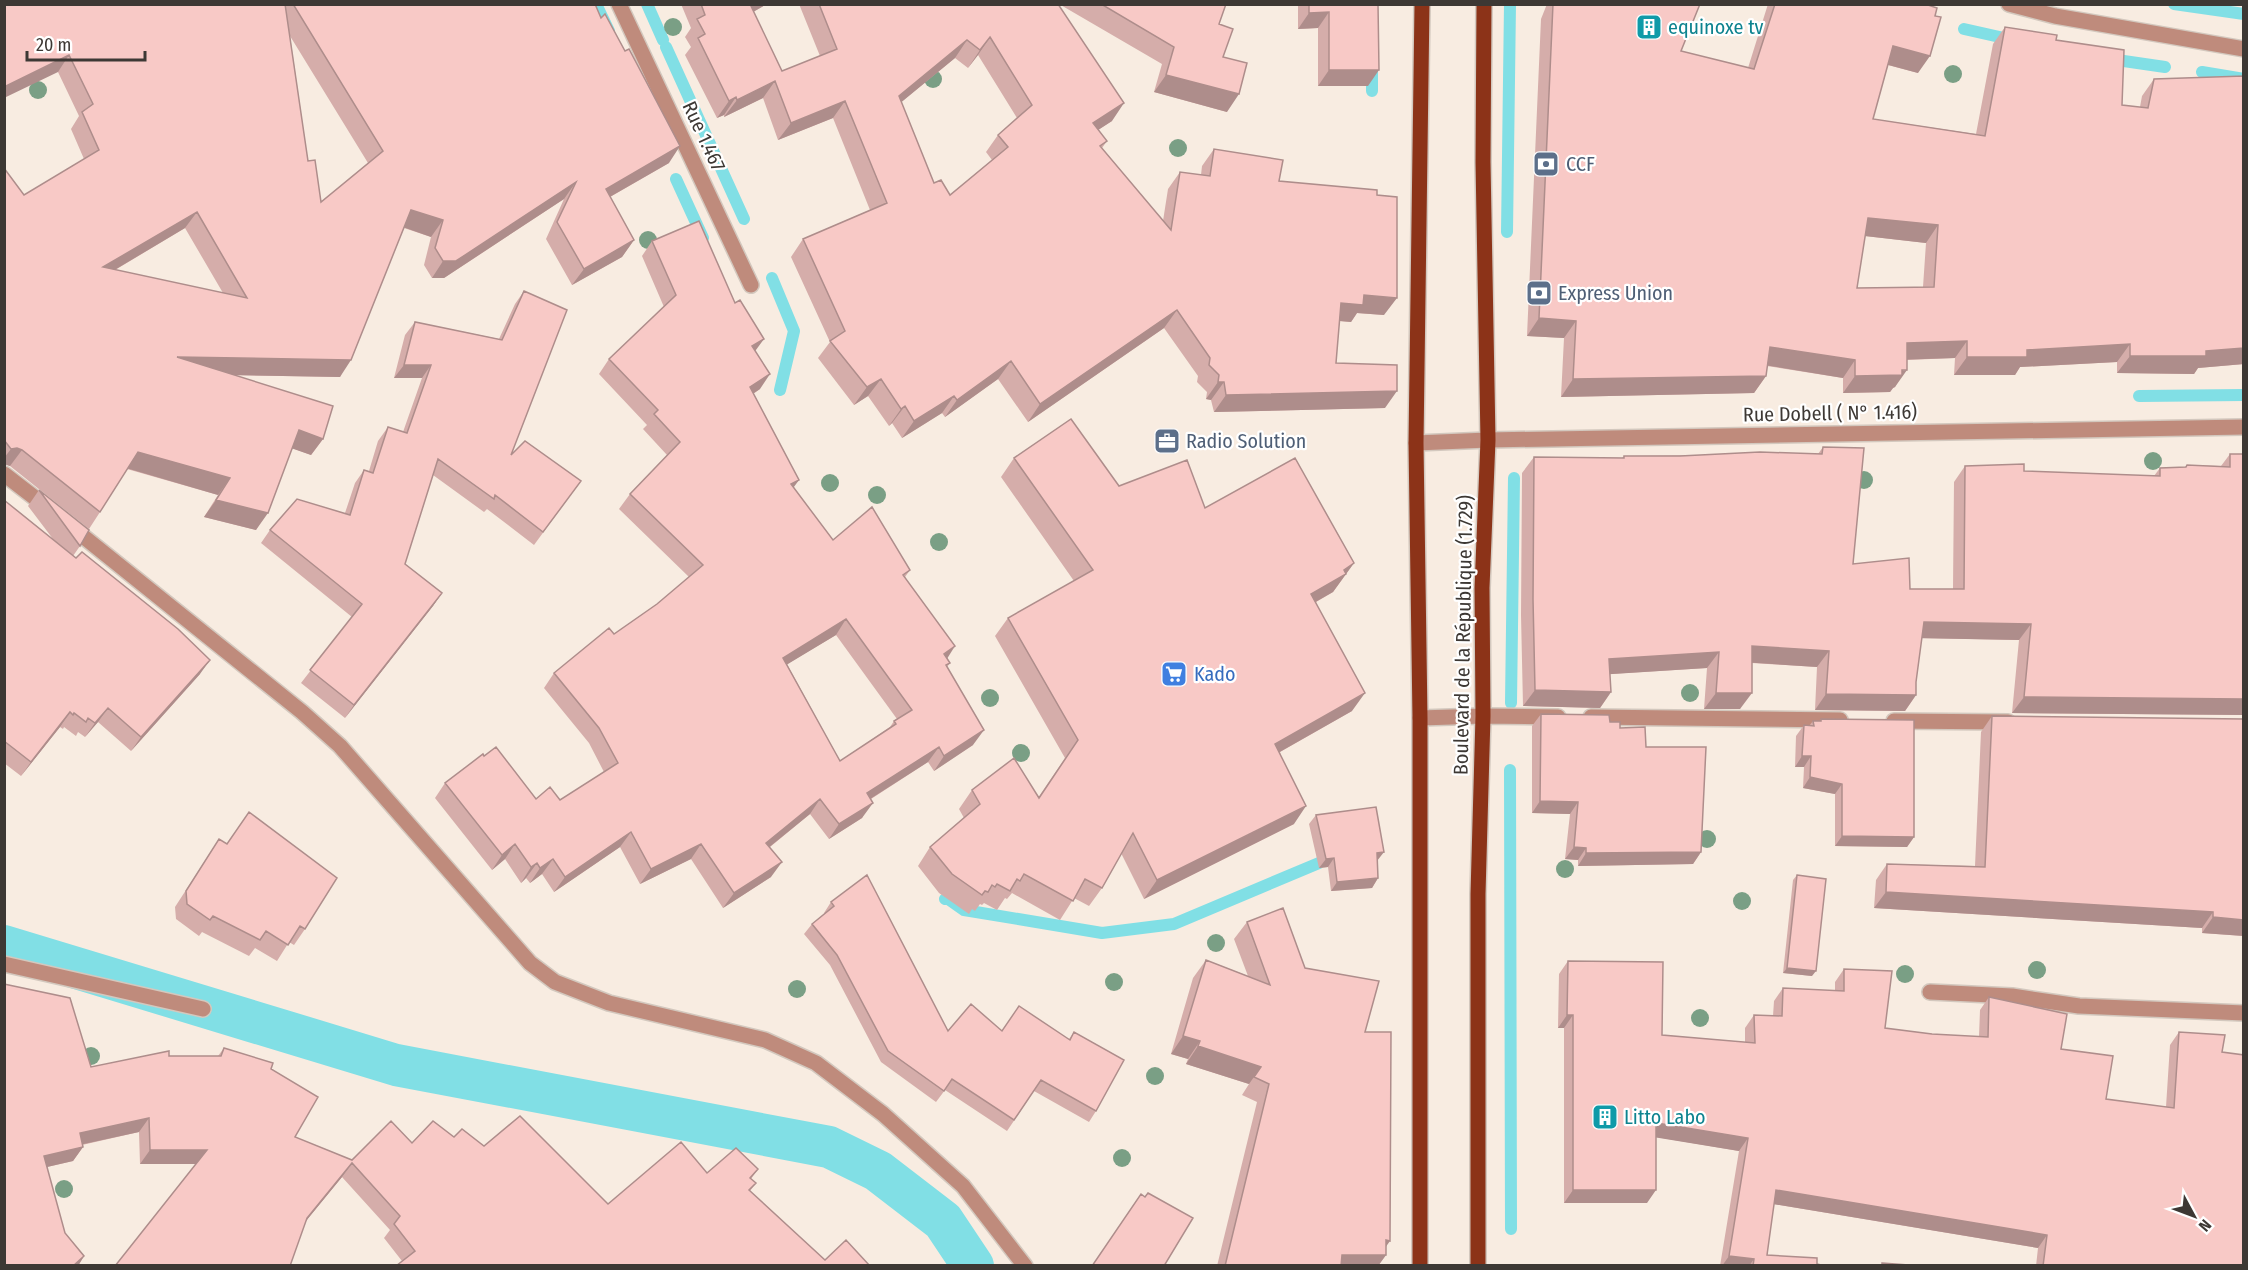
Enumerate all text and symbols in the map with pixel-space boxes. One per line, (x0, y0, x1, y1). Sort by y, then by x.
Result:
building icon: equinoxe tv (1634, 12, 1664, 42)
place label: equinoxe tv (1668, 15, 1764, 39)
scale bar (27, 24, 146, 62)
text: 20 m (36, 34, 71, 56)
street label: Rue 1.467 (677, 97, 731, 175)
bank icon: CCF (1531, 149, 1561, 179)
place label: CCF (1566, 152, 1595, 176)
bank icon: Express Union (1524, 278, 1554, 308)
place label: Express Union (1558, 281, 1673, 305)
street label: Rue Dobell ( N° 1.416) (1743, 399, 1917, 427)
office icon: Radio Solution (1152, 426, 1182, 456)
place label: Radio Solution (1186, 429, 1306, 453)
street label: Boulevard de la République (1.729) (1449, 495, 1477, 775)
supermarket icon: Kado (1159, 659, 1189, 689)
place label: Kado (1194, 662, 1235, 686)
building icon: Litto Labo (1590, 1102, 1620, 1132)
place label: Litto Labo (1624, 1105, 1706, 1129)
north arrow (2164, 1186, 2224, 1246)
text: N (2195, 1216, 2215, 1235)

